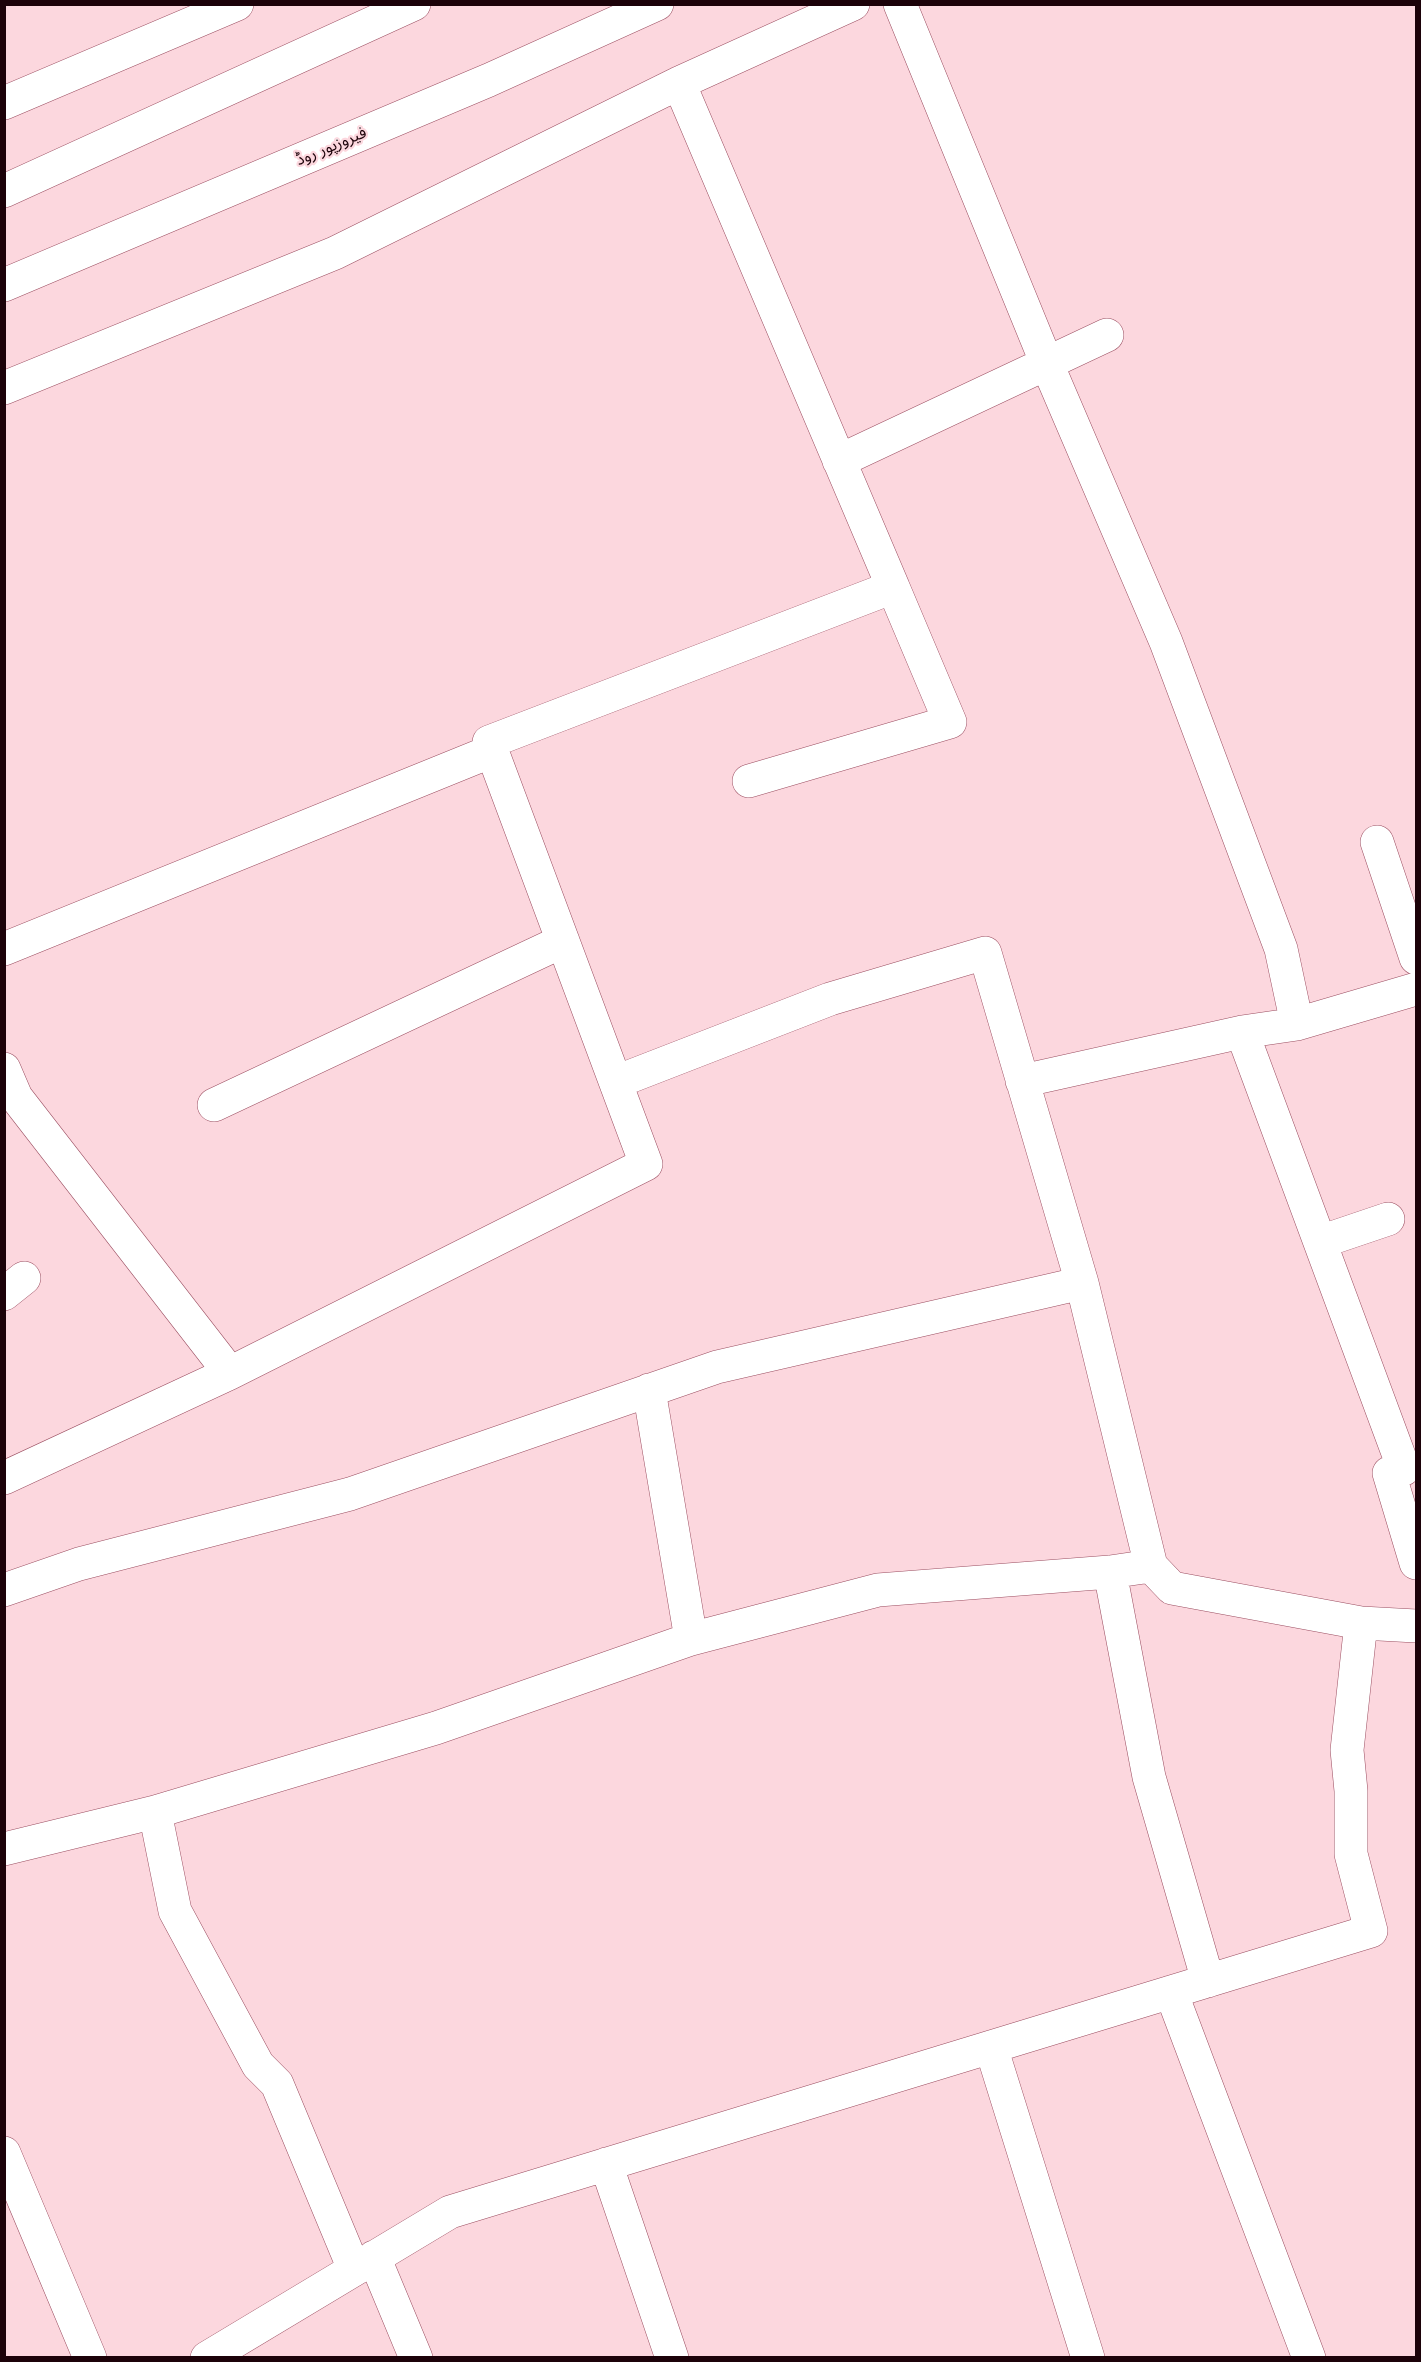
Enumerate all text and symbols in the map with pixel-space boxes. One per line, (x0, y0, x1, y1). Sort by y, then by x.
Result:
street label: فیروزپور روڈ (293, 123, 369, 169)

